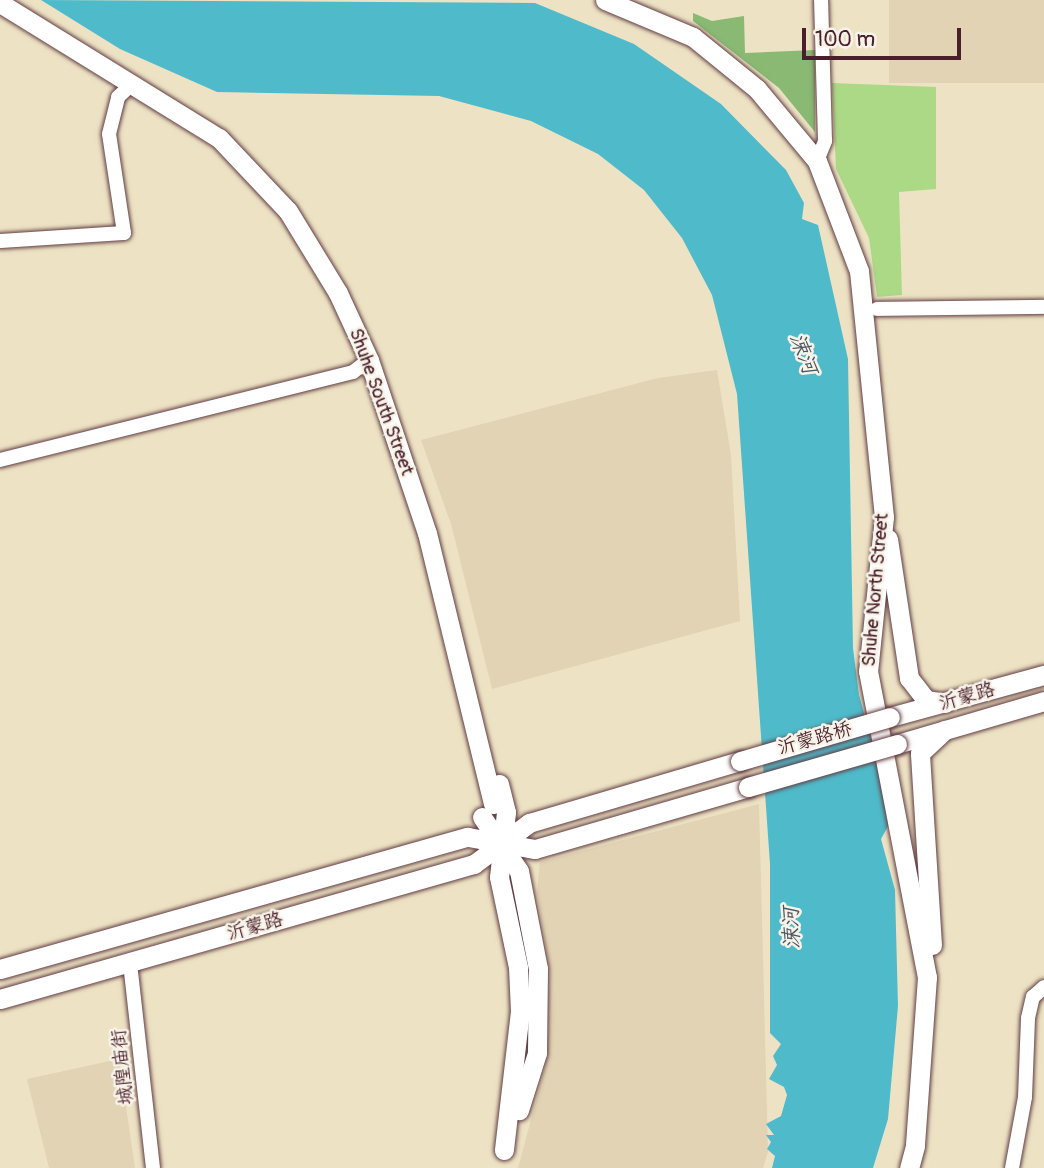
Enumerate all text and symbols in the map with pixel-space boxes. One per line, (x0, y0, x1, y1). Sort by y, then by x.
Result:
scale bar (806, 14, 965, 58)
text: 100 m (815, 26, 875, 53)
street label: Shuhe South Street (344, 325, 418, 479)
water label: 涑河 (784, 330, 822, 378)
street label: Shuhe North Street (858, 512, 894, 668)
street label: 沂蒙路 (936, 678, 998, 716)
street label: 沂蒙路桥 (775, 718, 855, 760)
water label: 涑河 (779, 907, 805, 949)
street label: 沂蒙路 (224, 908, 286, 946)
street label: 城隍庙街 (108, 1028, 138, 1106)

